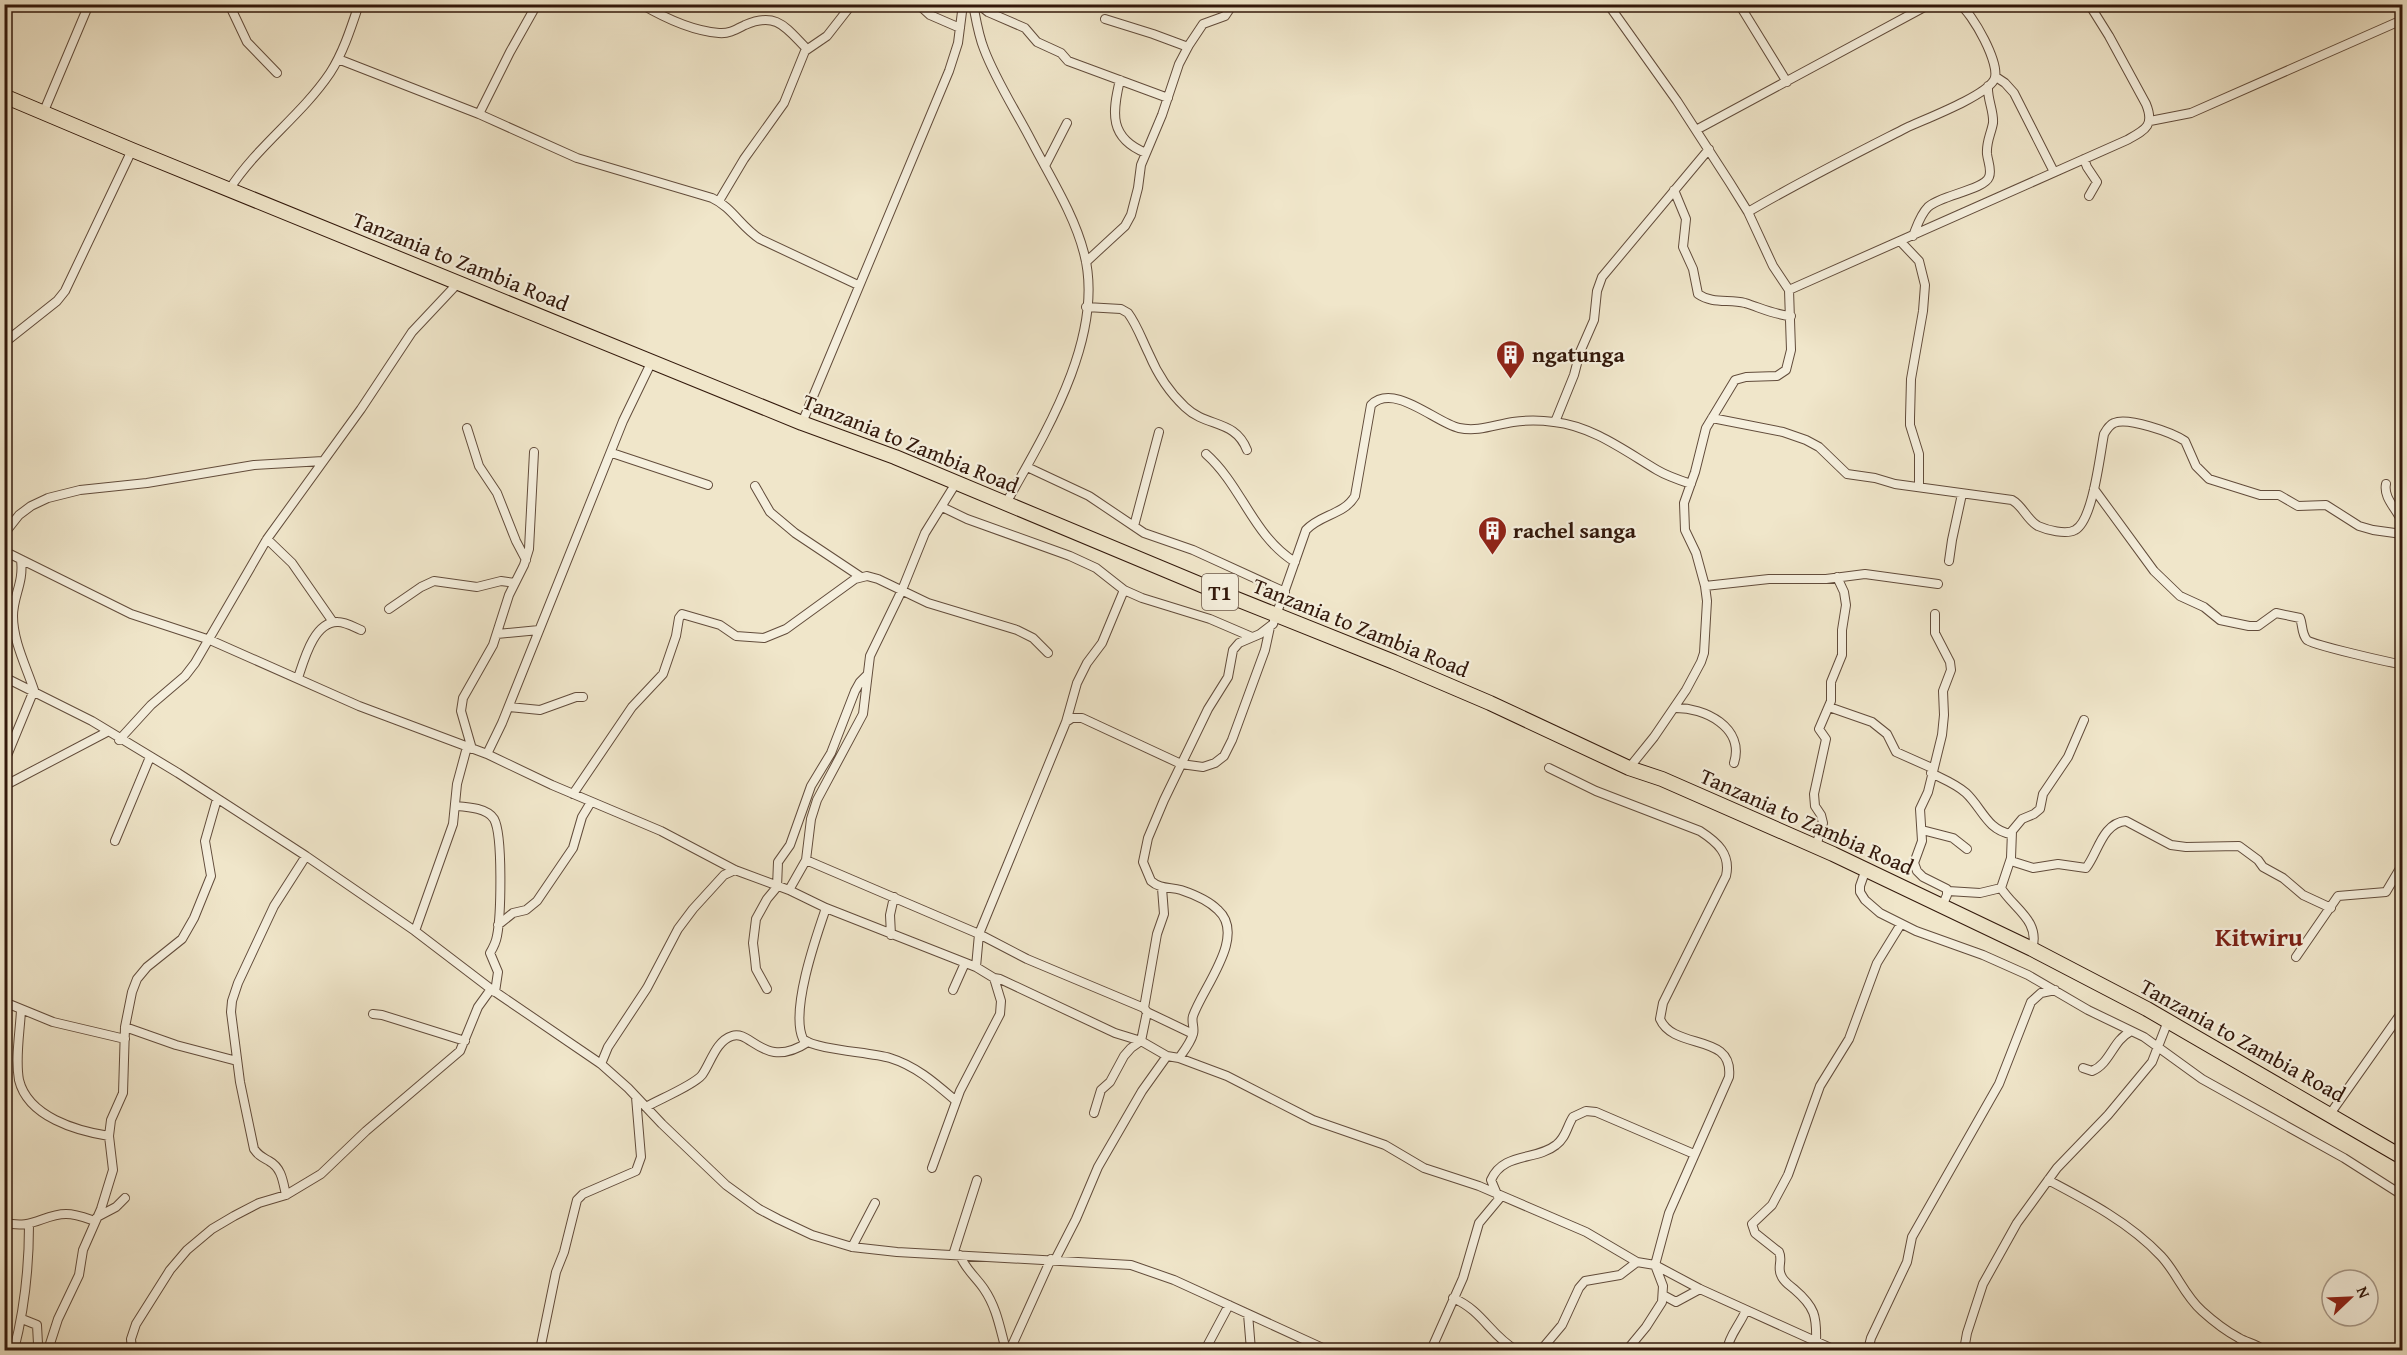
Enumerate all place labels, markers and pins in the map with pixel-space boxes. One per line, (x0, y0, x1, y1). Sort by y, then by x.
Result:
building icon: ngatunga (1495, 338, 1527, 380)
place label: ngatunga (1532, 338, 1625, 370)
building icon: rachel sanga (1476, 514, 1508, 556)
place label: rachel sanga (1513, 514, 1637, 546)

